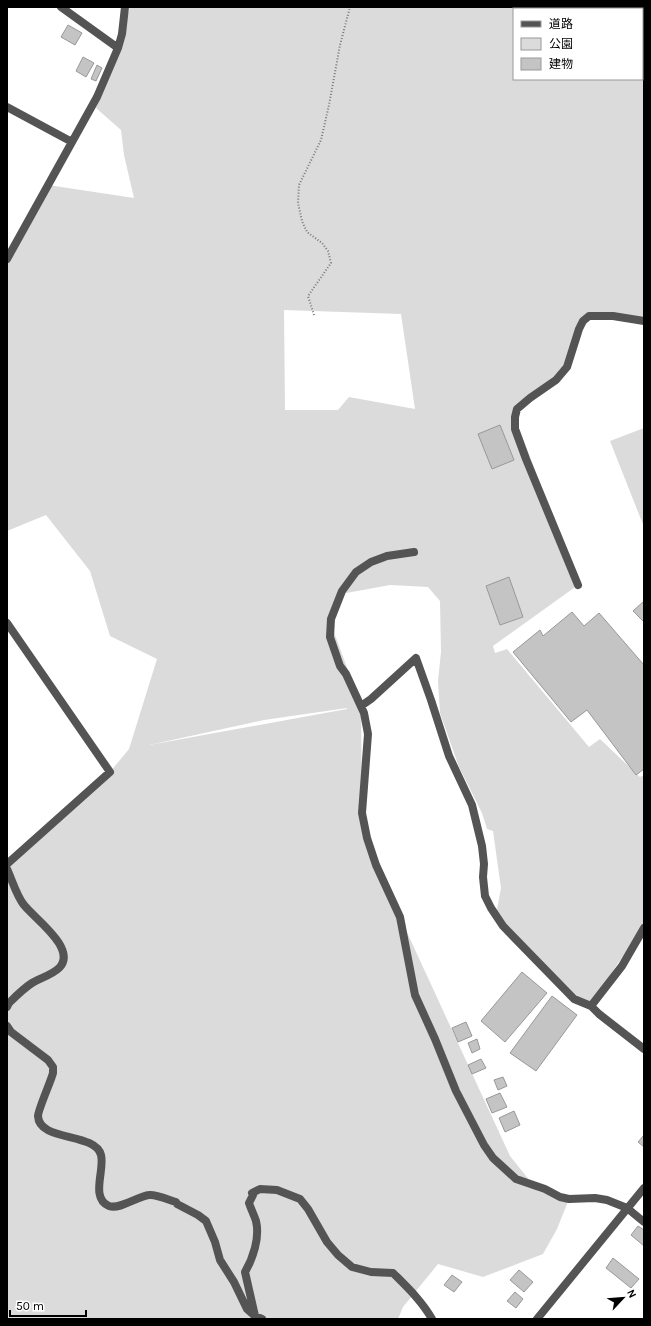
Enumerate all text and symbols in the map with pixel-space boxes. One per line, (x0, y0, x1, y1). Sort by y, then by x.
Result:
legend (513, 8, 643, 80)
text: 道路 (549, 17, 573, 31)
text: 公園 (549, 37, 573, 51)
text: 建物 (549, 57, 573, 71)
north arrow (603, 1278, 643, 1318)
text: N (624, 1287, 639, 1300)
scale bar (10, 1292, 86, 1318)
text: 50 m (16, 1299, 44, 1313)

